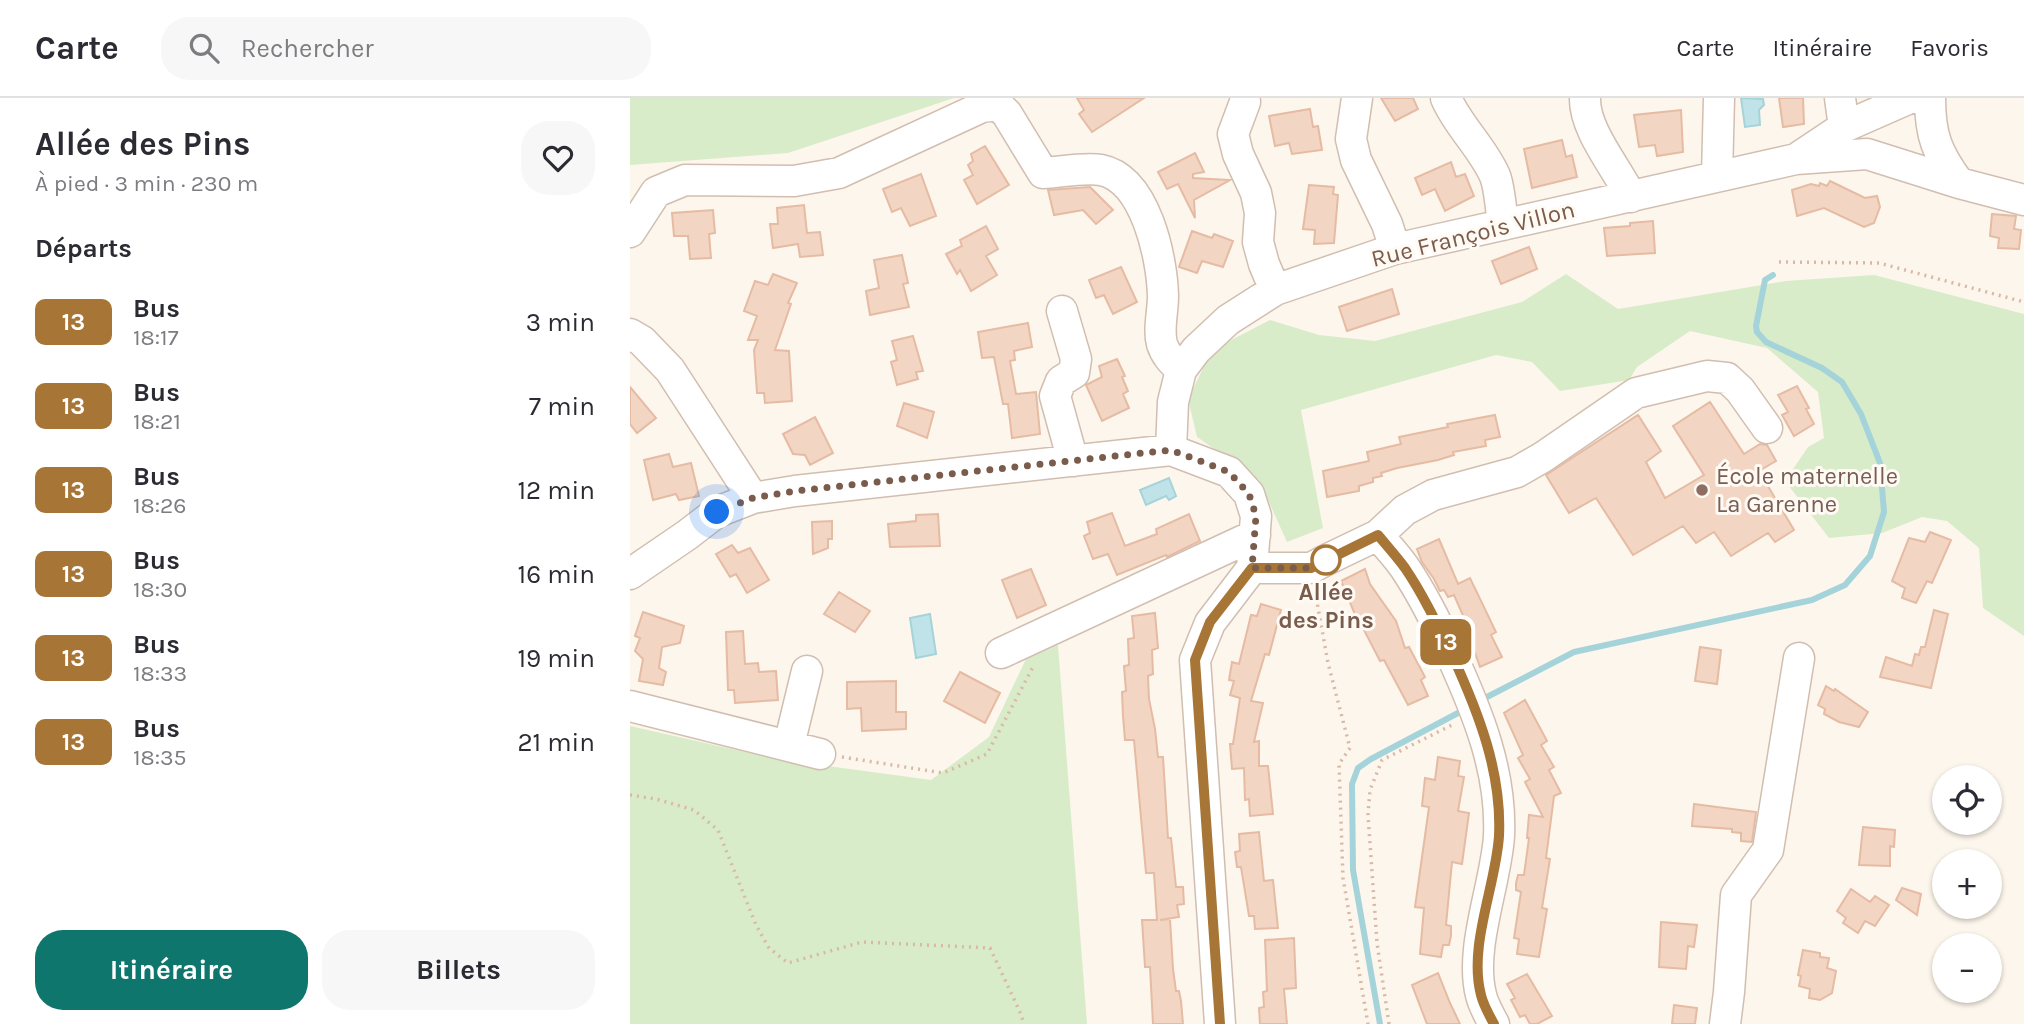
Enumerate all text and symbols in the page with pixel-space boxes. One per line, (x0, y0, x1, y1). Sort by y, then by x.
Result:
search box (161, 17, 651, 80)
text: Carte (35, 29, 119, 67)
icon: search (185, 29, 223, 67)
text: Rechercher (241, 33, 374, 64)
text: Carte (1676, 34, 1734, 62)
text: Itinéraire (1772, 34, 1872, 62)
text: Favoris (1910, 34, 1989, 62)
button: heart (521, 121, 595, 195)
text: Allée des Pins (35, 125, 251, 163)
text: À pied · 3 min · 230 m (35, 170, 258, 197)
street label: Rue François Villon (1368, 195, 1578, 273)
text: Départs (35, 233, 132, 264)
text: Bus (133, 293, 180, 324)
text: 3 min (526, 307, 595, 338)
text: 13 (62, 308, 85, 336)
text: 18:17 (133, 324, 178, 351)
text: Bus (133, 377, 180, 408)
text: 7 min (529, 391, 595, 422)
text: 13 (62, 392, 85, 420)
text: 18:21 (133, 408, 181, 435)
text: Bus (133, 461, 180, 492)
place label: École maternelle La Garenne (1716, 461, 1898, 518)
text: 12 min (517, 475, 595, 506)
text: 13 (62, 476, 85, 504)
marker: École maternelle La Garenne (1694, 482, 1710, 498)
text: 18:26 (133, 492, 187, 519)
your location (699, 494, 734, 529)
text: Bus (133, 545, 180, 576)
marker: Allée des Pins (1311, 545, 1341, 575)
text: 16 min (518, 559, 595, 590)
text: 13 (62, 560, 85, 588)
text: 18:30 (133, 576, 187, 603)
place label: Allée des Pins (1278, 578, 1374, 634)
line badge: 13 (1414, 619, 1478, 665)
text: 13 (1434, 628, 1458, 656)
text: Bus (133, 629, 180, 660)
text: 19 min (517, 643, 595, 674)
text: 13 (62, 644, 85, 672)
text: 18:33 (133, 660, 187, 687)
text: Bus (133, 713, 180, 744)
text: 21 min (517, 727, 595, 758)
text: 13 (62, 728, 85, 756)
text: 18:35 (133, 744, 187, 771)
map controls (1932, 765, 2002, 1003)
button: locate (1932, 765, 2002, 835)
button: + (1932, 849, 2002, 919)
button: Itinéraire (35, 930, 308, 1010)
button: Billets (322, 930, 595, 1010)
button: − (1932, 933, 2002, 1003)

